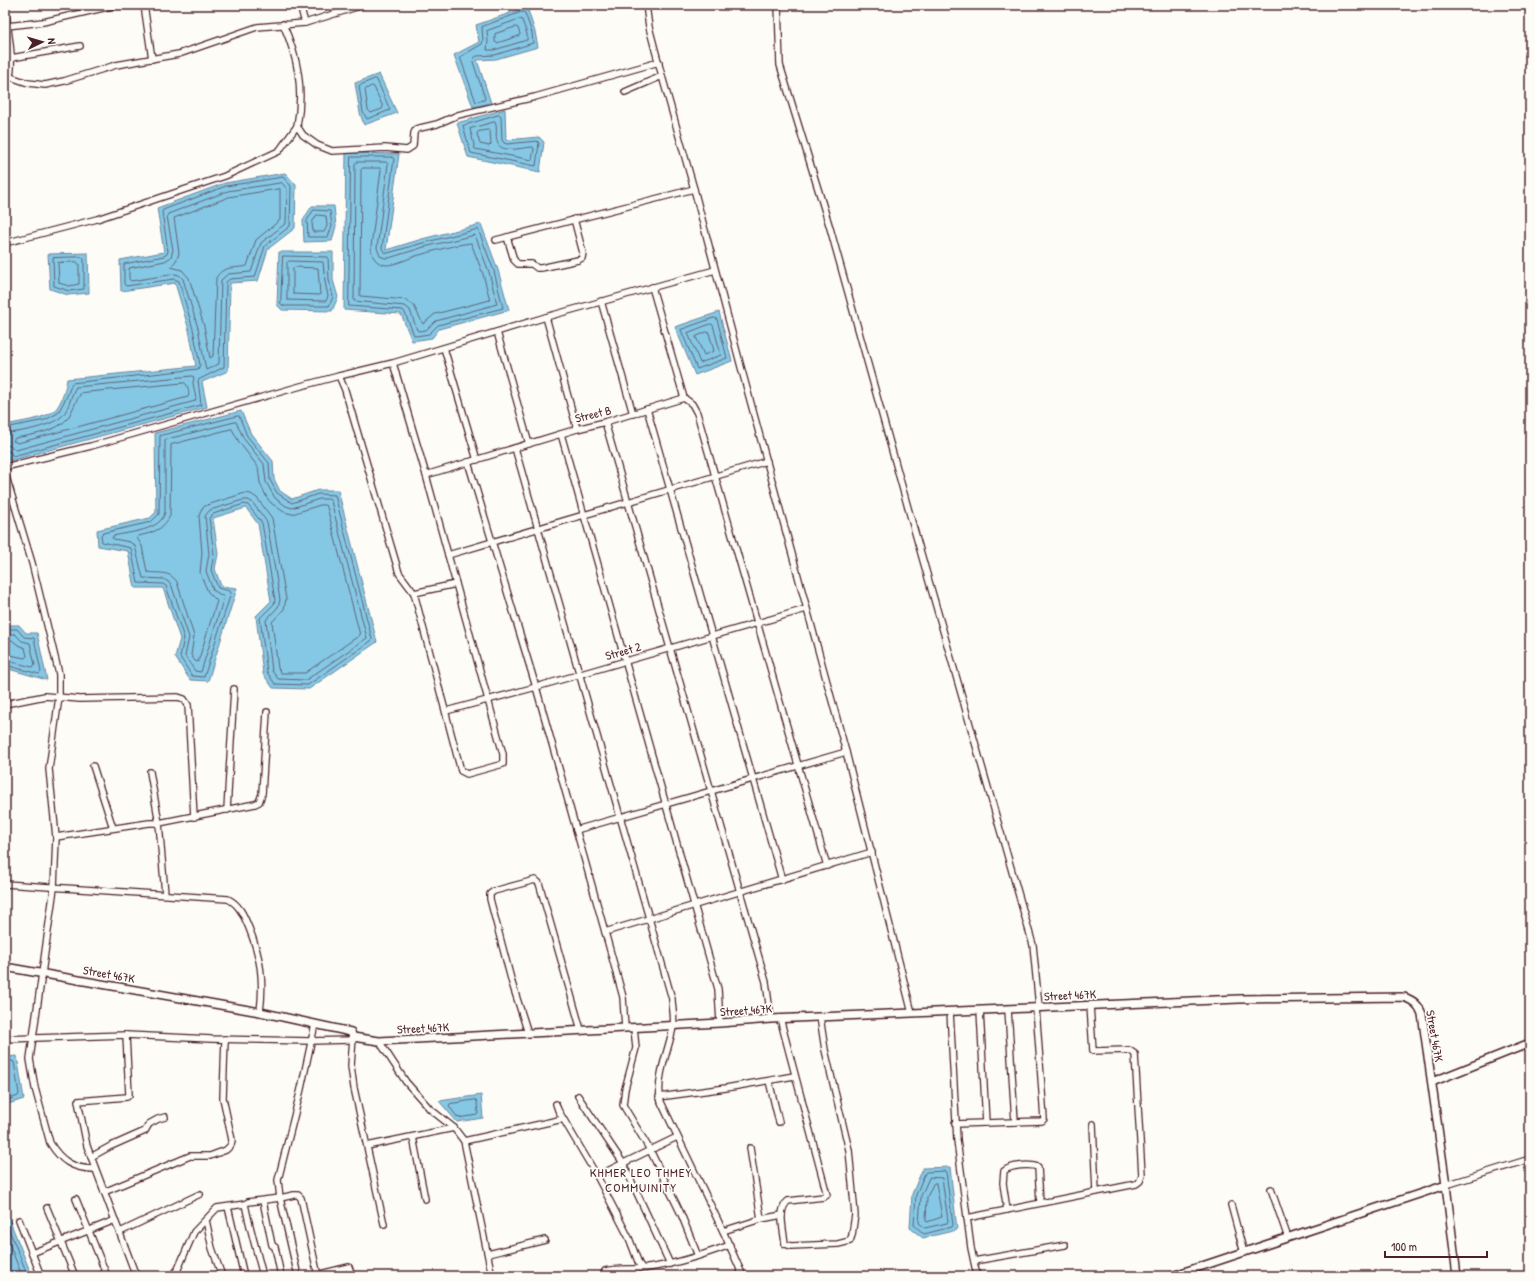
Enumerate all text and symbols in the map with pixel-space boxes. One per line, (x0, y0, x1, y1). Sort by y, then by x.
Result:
north arrow (22, 22, 62, 62)
text: N (45, 38, 59, 45)
street label: Street B (573, 401, 613, 427)
street label: Street 2 (603, 638, 643, 664)
street label: Street 467K (82, 961, 137, 987)
street label: Street 467K (1043, 985, 1097, 1005)
street label: Street 467K (719, 1000, 773, 1020)
street label: Street 467K (1422, 1009, 1448, 1064)
street label: Street 467K (396, 1018, 450, 1038)
district label: KHMER LEO THMEY COMMUINITY (590, 1163, 692, 1196)
scale bar (1385, 1233, 1487, 1259)
text: 100 m (1391, 1238, 1417, 1255)

